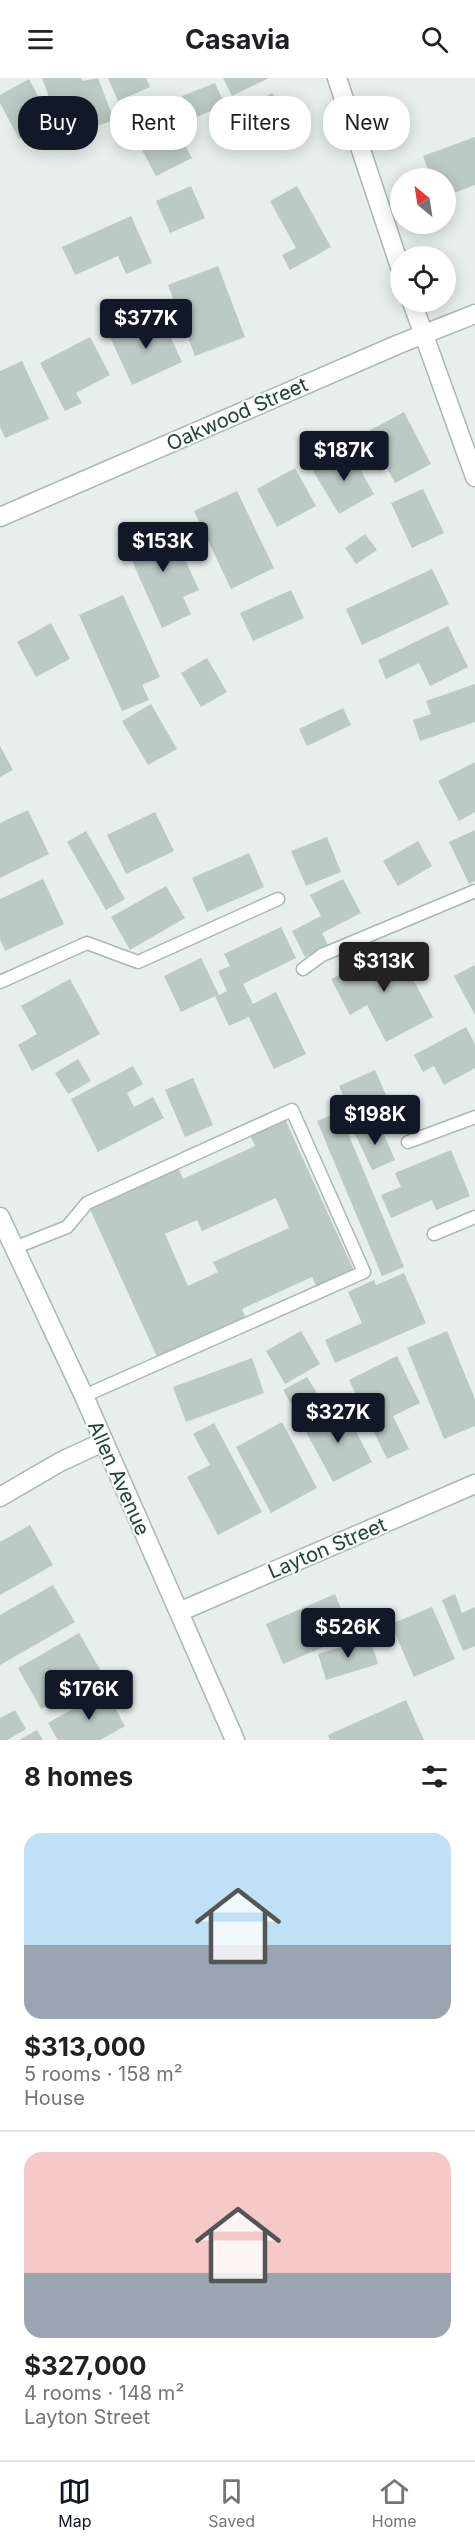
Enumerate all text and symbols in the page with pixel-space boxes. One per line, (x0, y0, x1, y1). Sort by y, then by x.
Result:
icon: menu (24, 23, 57, 56)
text: Casavia (185, 23, 290, 56)
icon: search (418, 23, 451, 56)
chip: Buy (18, 96, 98, 150)
chip: Rent (110, 96, 197, 150)
chip: Filters (209, 96, 311, 150)
chip: New (323, 96, 410, 150)
north arrow (390, 168, 456, 234)
map controls (390, 168, 456, 312)
button: locate (390, 246, 456, 312)
pin: $377K (104, 299, 188, 350)
text: $377K (114, 306, 178, 330)
street label: Oakwood Street (163, 372, 312, 456)
pin: $187K (302, 431, 386, 482)
text: $187K (314, 438, 374, 462)
pin: $153K (121, 522, 205, 573)
text: $153K (132, 529, 194, 553)
pin: $313K (342, 942, 426, 993)
text: $313K (353, 949, 415, 973)
pin: $198K (333, 1095, 417, 1146)
text: $198K (344, 1102, 406, 1126)
pin: $327K (296, 1393, 380, 1444)
text: $327K (306, 1400, 370, 1424)
street label: Allen Avenue (83, 1417, 155, 1539)
street label: Layton Street (264, 1512, 390, 1584)
pin: $526K (306, 1608, 390, 1659)
text: $526K (315, 1615, 381, 1639)
pin: $176K (47, 1670, 131, 1721)
text: $176K (59, 1677, 119, 1701)
icon: filters (418, 1760, 451, 1793)
text: 8 homes (24, 1761, 133, 1792)
icon: home (184, 1872, 292, 1980)
text: $313,000 (24, 2031, 146, 2062)
text: 5 rooms · 158 m² (24, 2062, 183, 2086)
text: House (24, 2086, 85, 2110)
icon: home (184, 2191, 292, 2299)
text: $327,000 (24, 2350, 147, 2381)
text: 4 rooms · 148 m² (24, 2381, 184, 2405)
text: Layton Street (24, 2405, 150, 2429)
tab: Map (58, 2475, 92, 2531)
tab: Saved (208, 2475, 255, 2531)
tab: Home (372, 2475, 417, 2531)

